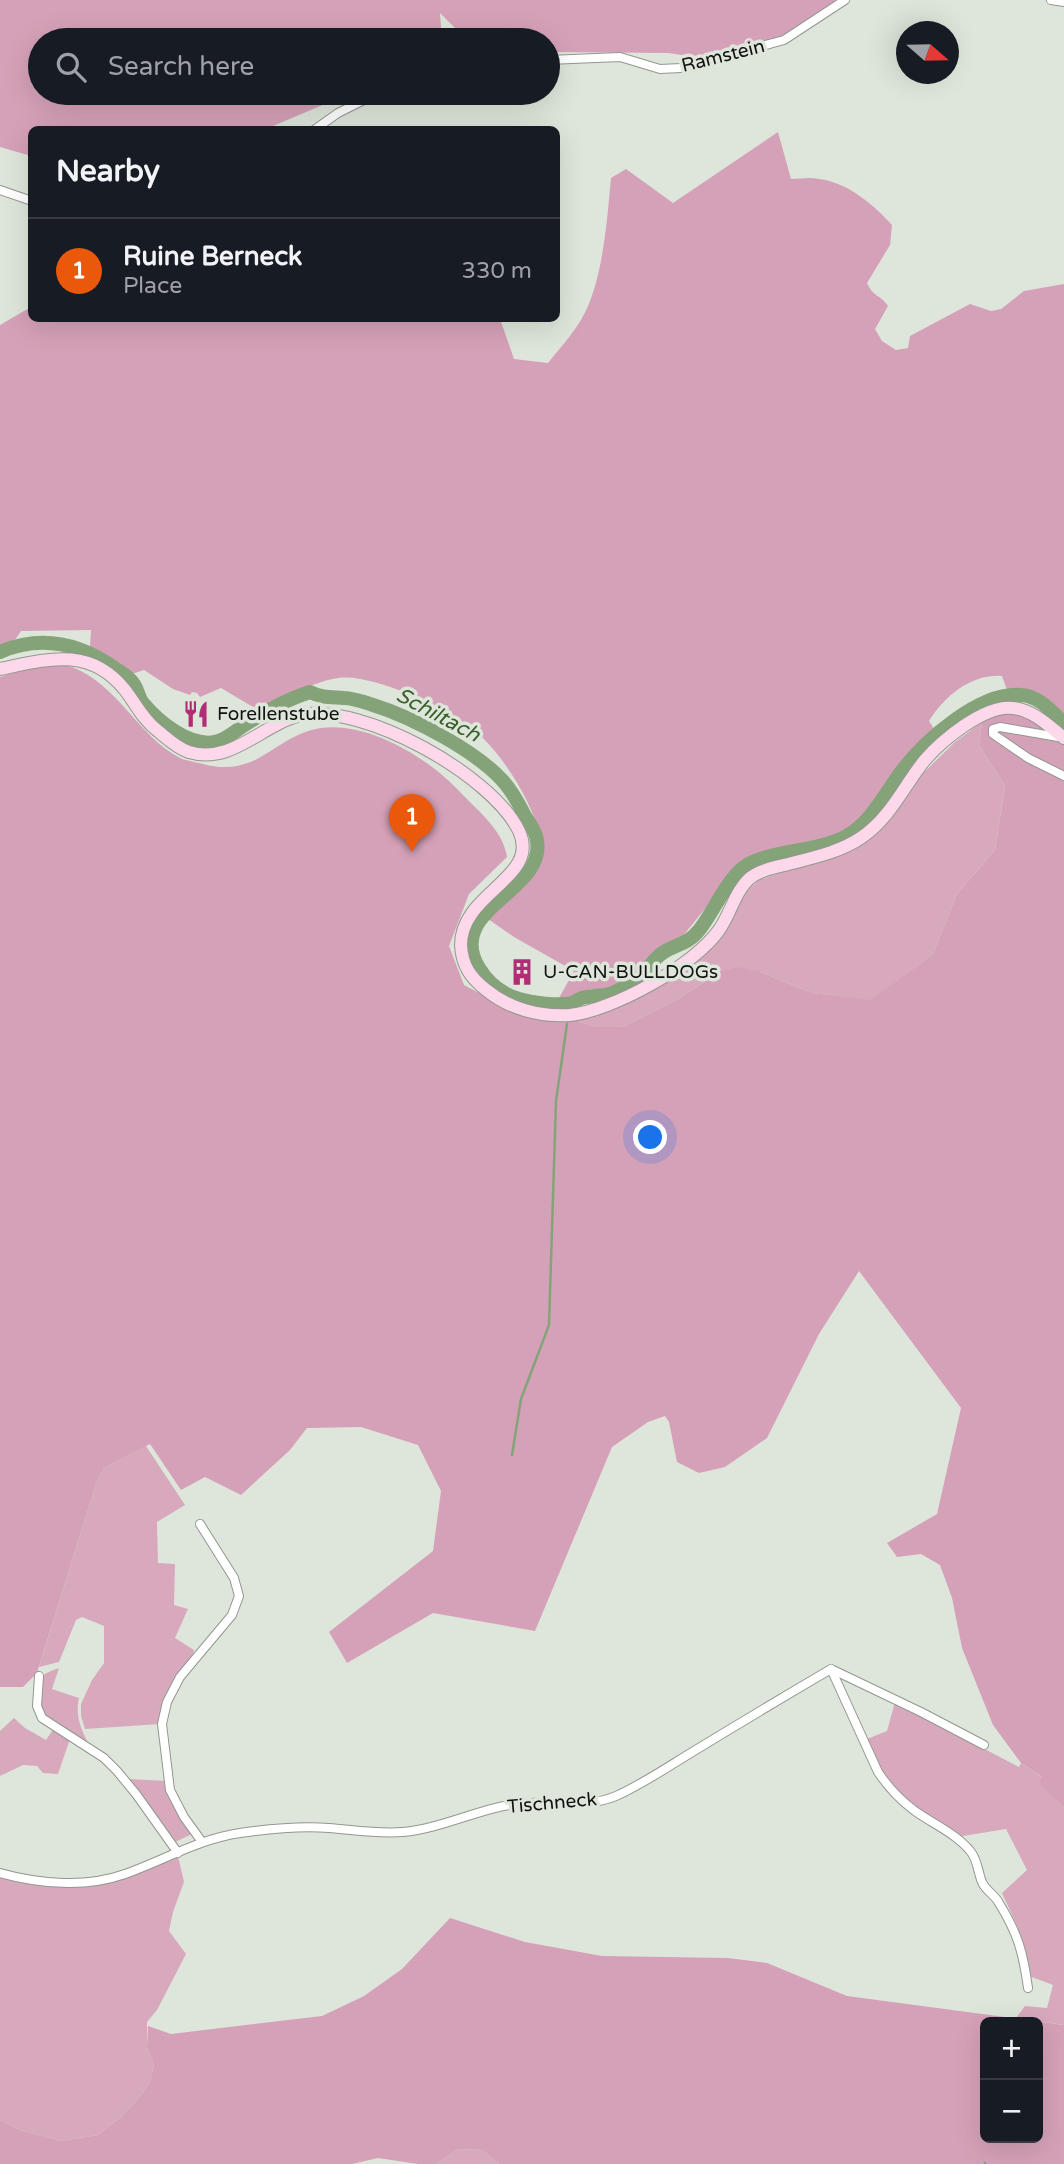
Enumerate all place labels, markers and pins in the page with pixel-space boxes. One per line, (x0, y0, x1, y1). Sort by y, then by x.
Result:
restaurant icon: Forellenstube (181, 699, 211, 729)
place label: Forellenstube (217, 703, 340, 725)
pin: 1 (389, 794, 435, 852)
building icon: U-CAN-BULLDOGs (507, 957, 537, 987)
place label: U-CAN-BULLDOGs (543, 961, 718, 983)

